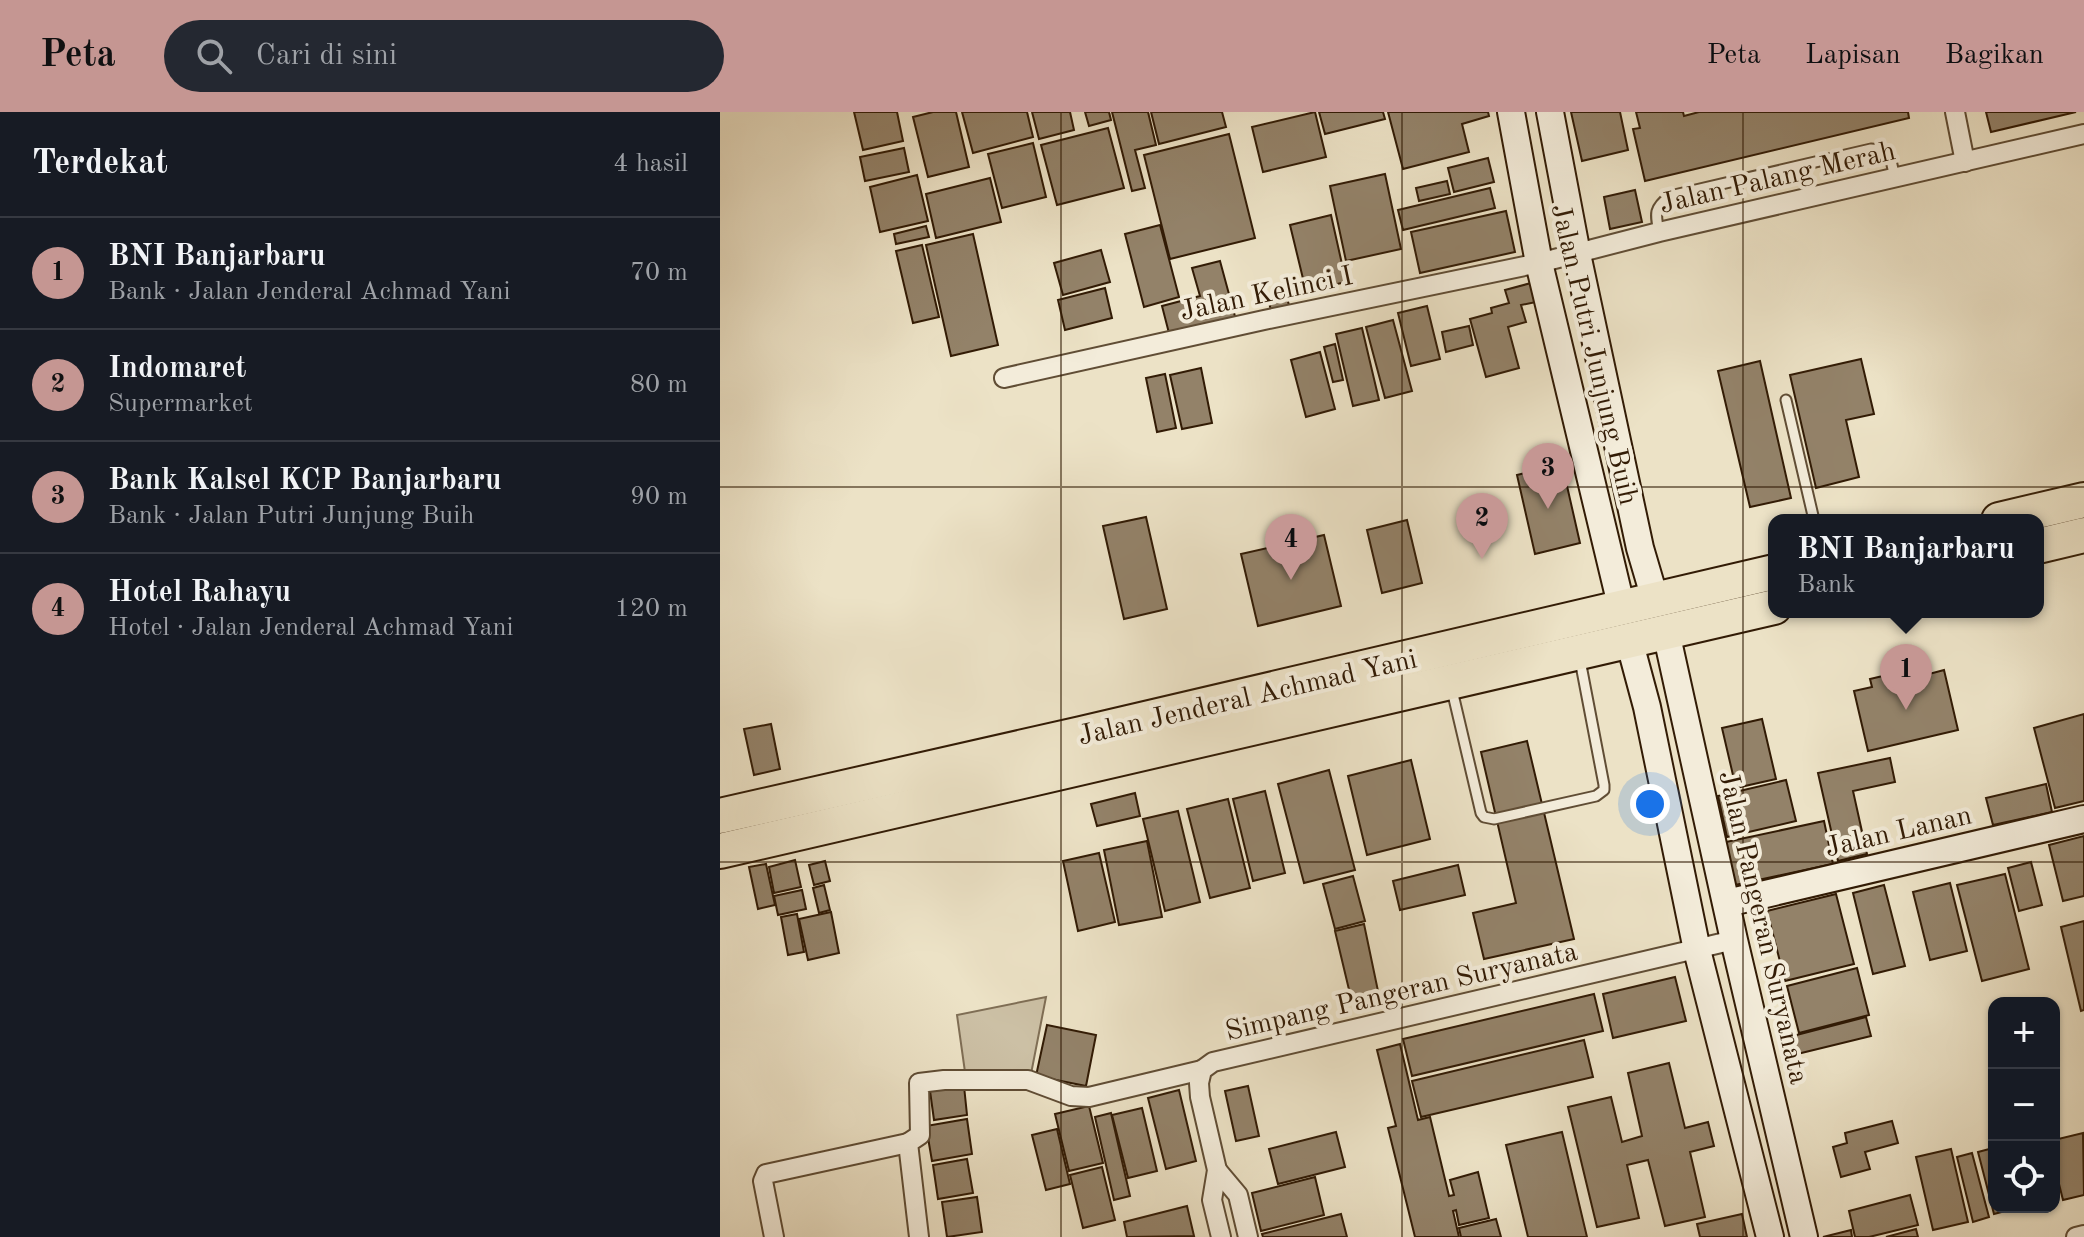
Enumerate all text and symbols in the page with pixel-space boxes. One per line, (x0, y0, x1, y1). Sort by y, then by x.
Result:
search box (164, 20, 724, 92)
icon: search (192, 34, 236, 78)
text: Peta (40, 37, 116, 75)
text: Cari di sini (256, 41, 397, 71)
text: Peta (1707, 42, 1761, 70)
text: Lapisan (1805, 42, 1901, 70)
text: Bagikan (1945, 42, 2044, 70)
street label: Jalan Palang Merah (1657, 138, 1898, 220)
text: Terdekat (32, 147, 168, 181)
text: 4 hasil (613, 151, 688, 177)
street label: Jalan Putri Junjung Buih (1545, 201, 1641, 508)
text: BNI Banjarbaru (108, 242, 326, 272)
text: 1 (50, 260, 66, 286)
text: 70 m (630, 260, 688, 286)
street label: Jalan Kelinci I (1178, 263, 1356, 327)
text: Bank · Jalan Jenderal Achmad Yani (108, 279, 510, 305)
text: Indomaret (108, 354, 246, 384)
text: 2 (50, 372, 66, 398)
text: 80 m (630, 372, 688, 398)
text: Supermarket (108, 391, 253, 417)
pin: 3 (1522, 443, 1574, 509)
text: Bank Kalsel KCP Banjarbaru (108, 466, 502, 496)
text: 3 (50, 484, 66, 510)
text: 90 m (630, 484, 688, 510)
pin: 2 (1456, 493, 1508, 559)
text: Bank · Jalan Putri Junjung Buih (108, 503, 474, 529)
pin: 4 (1265, 514, 1317, 580)
popup (1768, 514, 2044, 618)
text: BNI Banjarbaru (1797, 535, 2015, 565)
text: Bank (1797, 572, 1856, 598)
text: Hotel Rahayu (108, 578, 291, 608)
text: 4 (50, 596, 66, 622)
text: 120 m (615, 596, 688, 622)
text: Hotel · Jalan Jenderal Achmad Yani (108, 615, 514, 641)
pin: 1 (1880, 644, 1932, 710)
street label: Jalan Jenderal Achmad Yani (1075, 646, 1420, 752)
street label: Jalan Pangeran Suryanata (1712, 768, 1812, 1087)
your location (1630, 784, 1670, 824)
street label: Jalan Lanan (1822, 802, 1975, 863)
street label: Simpang Pangeran Suryanata (1223, 939, 1581, 1047)
map controls (1988, 997, 2060, 1213)
button: + (1988, 997, 2060, 1069)
button: − (1988, 1069, 2060, 1141)
button: locate (1988, 1141, 2060, 1213)

